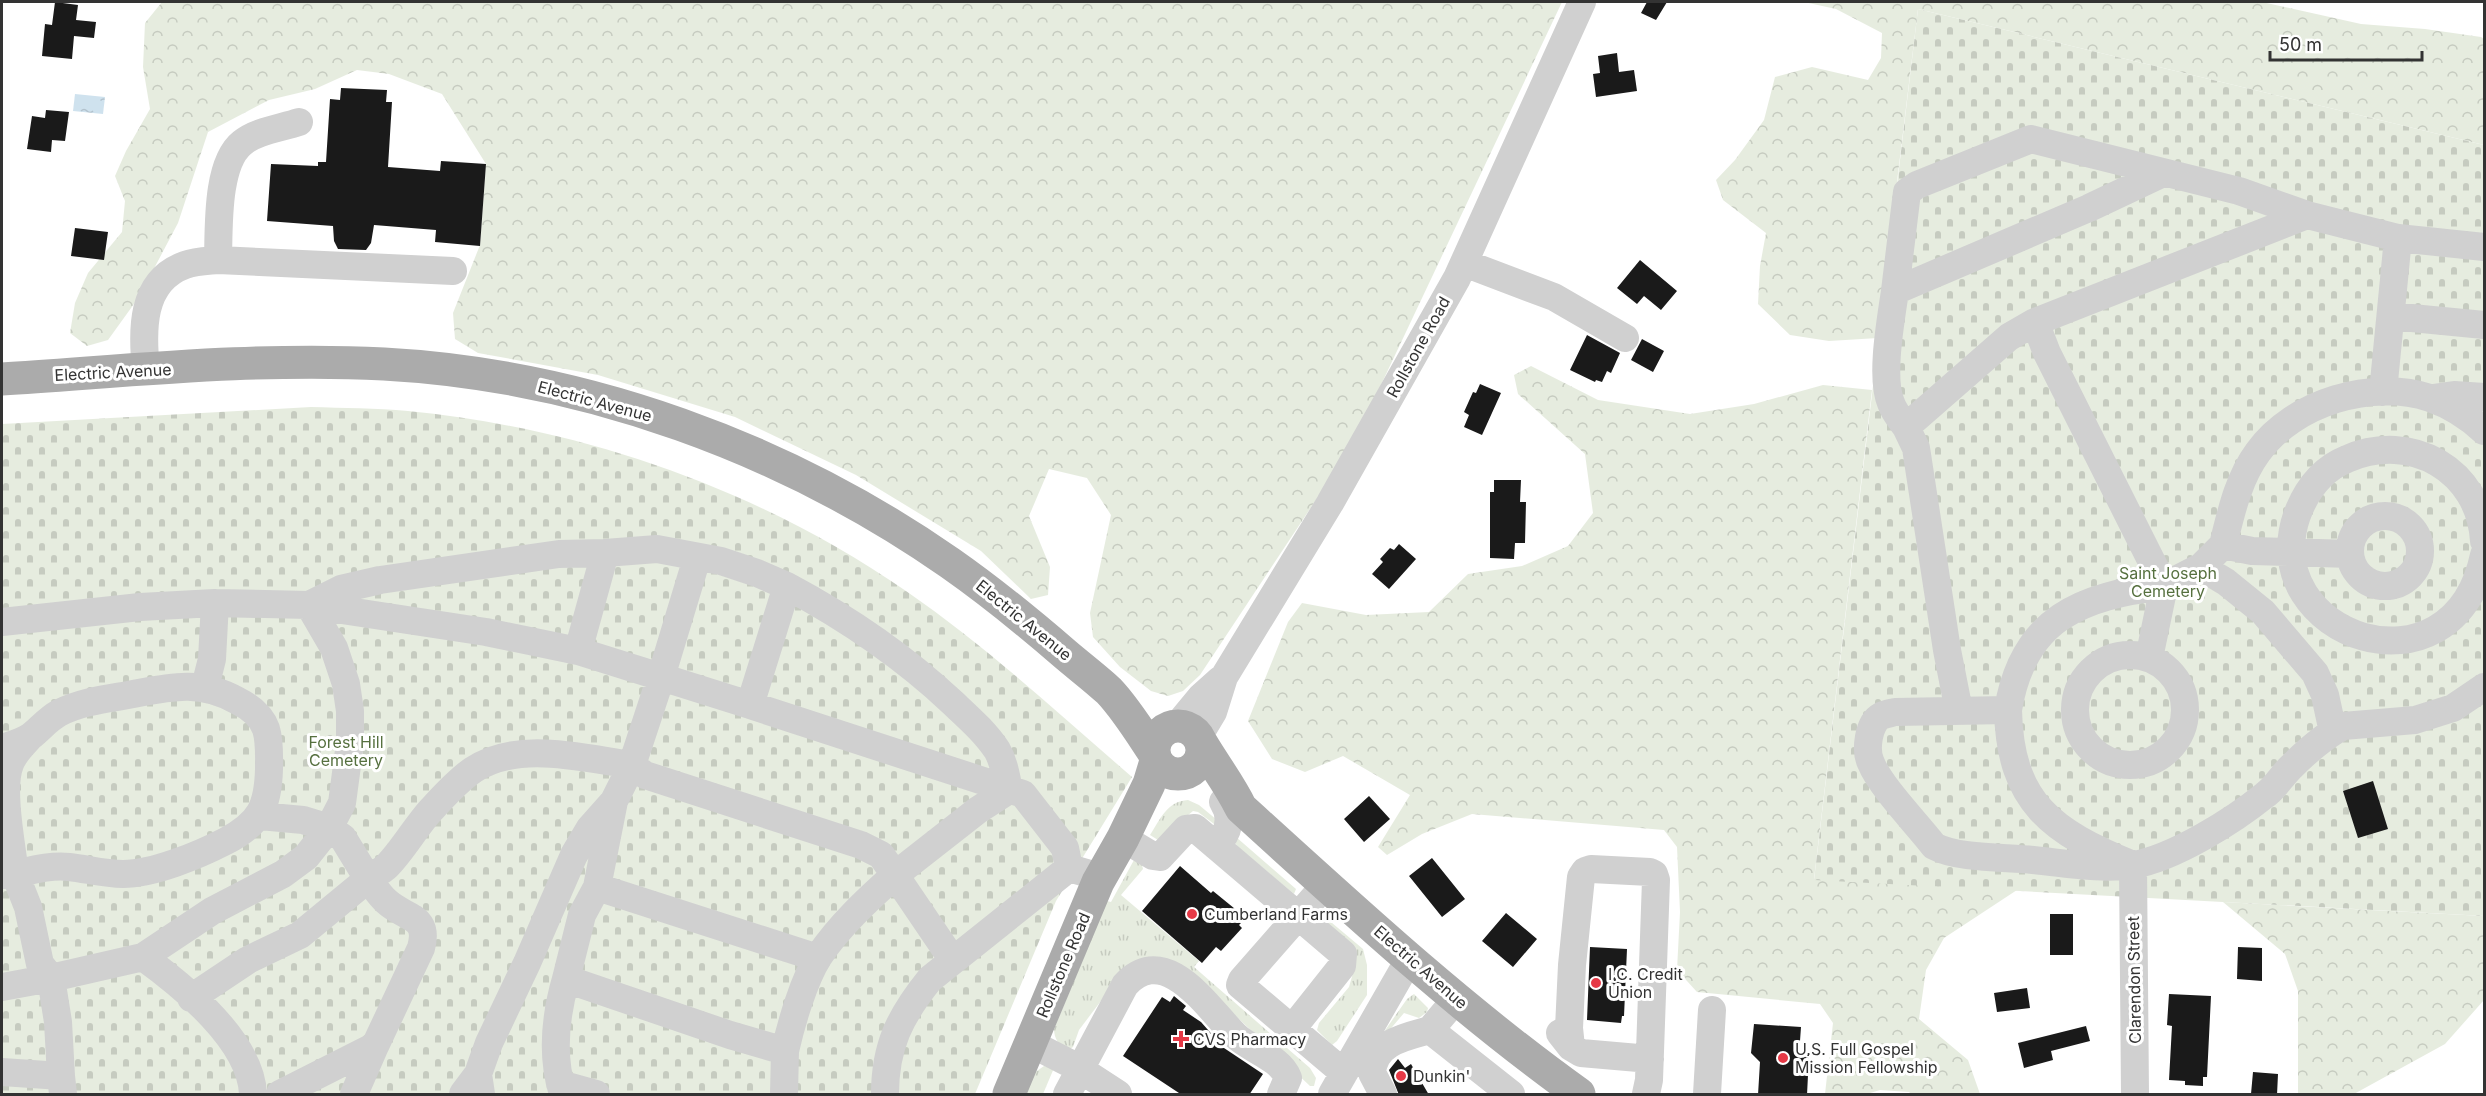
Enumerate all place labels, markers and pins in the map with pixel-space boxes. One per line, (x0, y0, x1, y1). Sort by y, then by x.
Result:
place label: Cumberland Farms (1204, 904, 1348, 924)
marker: Cumberland Farms (1185, 907, 1199, 921)
place label: I.C. Credit Union (1608, 964, 1683, 1002)
marker: I.C. Credit Union (1589, 976, 1603, 990)
place label: CVS Pharmacy (1193, 1029, 1306, 1049)
marker: CVS Pharmacy (1174, 1032, 1188, 1046)
place label: U.S. Full Gospel Mission Fellowship (1795, 1039, 1938, 1077)
marker: U.S. Full Gospel Mission Fellowship (1776, 1051, 1790, 1065)
place label: Dunkin' (1413, 1066, 1470, 1086)
marker: Dunkin' (1394, 1069, 1408, 1083)

